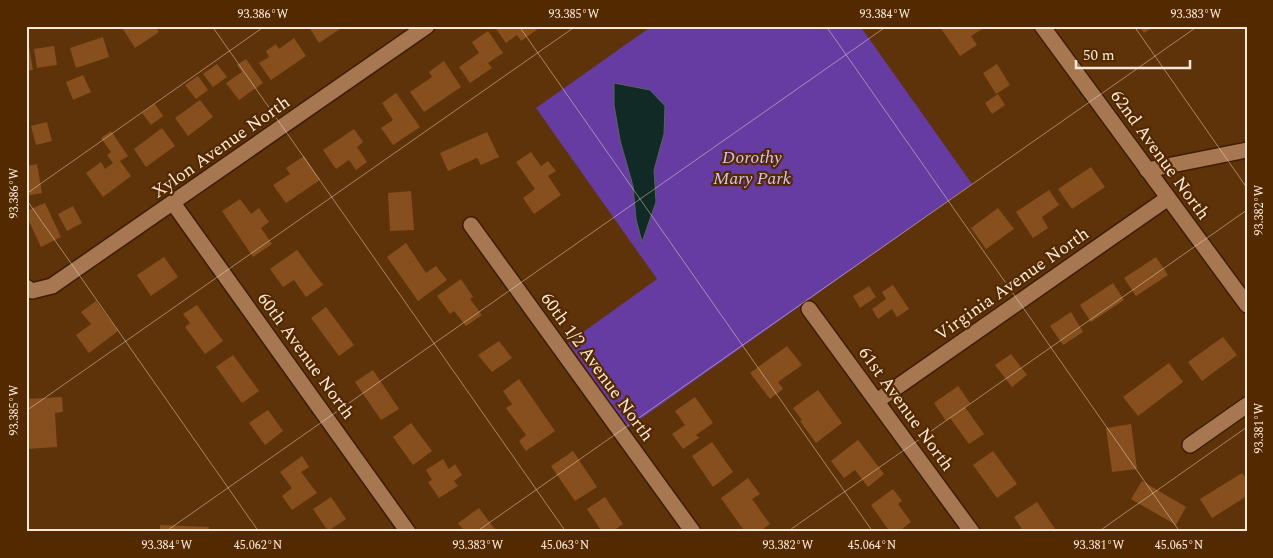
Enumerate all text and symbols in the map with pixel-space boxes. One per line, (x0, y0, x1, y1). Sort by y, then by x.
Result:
text: 93.386°W (238, 5, 289, 24)
text: 93.385°W (549, 5, 600, 24)
text: 93.384°W (860, 5, 911, 24)
text: 93.383°W (1171, 5, 1222, 24)
scale bar (1076, 38, 1189, 70)
text: 50 m (1083, 44, 1115, 67)
street label: 62nd Avenue North (1104, 84, 1216, 226)
street label: Xylon Avenue North (146, 89, 296, 205)
park label: Dorothy Mary Park (713, 144, 792, 192)
text: 93.386°W (5, 167, 24, 218)
text: 93.382°W (1250, 184, 1269, 235)
street label: Virginia Avenue North (929, 220, 1095, 348)
street label: 60th Avenue North (251, 287, 361, 425)
street label: 60th 1/2 Avenue North (534, 287, 660, 447)
street label: 61st Avenue North (851, 341, 961, 477)
text: 93.385°W (5, 384, 24, 435)
text: 93.381°W (1250, 402, 1269, 453)
text: 93.384°W (142, 536, 193, 555)
text: 45.062°N (234, 536, 282, 555)
text: 93.383°W (453, 536, 504, 555)
text: 45.063°N (541, 536, 589, 555)
text: 93.382°W (763, 536, 814, 555)
text: 45.064°N (848, 536, 896, 555)
text: 93.381°W (1074, 536, 1125, 555)
text: 45.065°N (1155, 536, 1203, 555)

